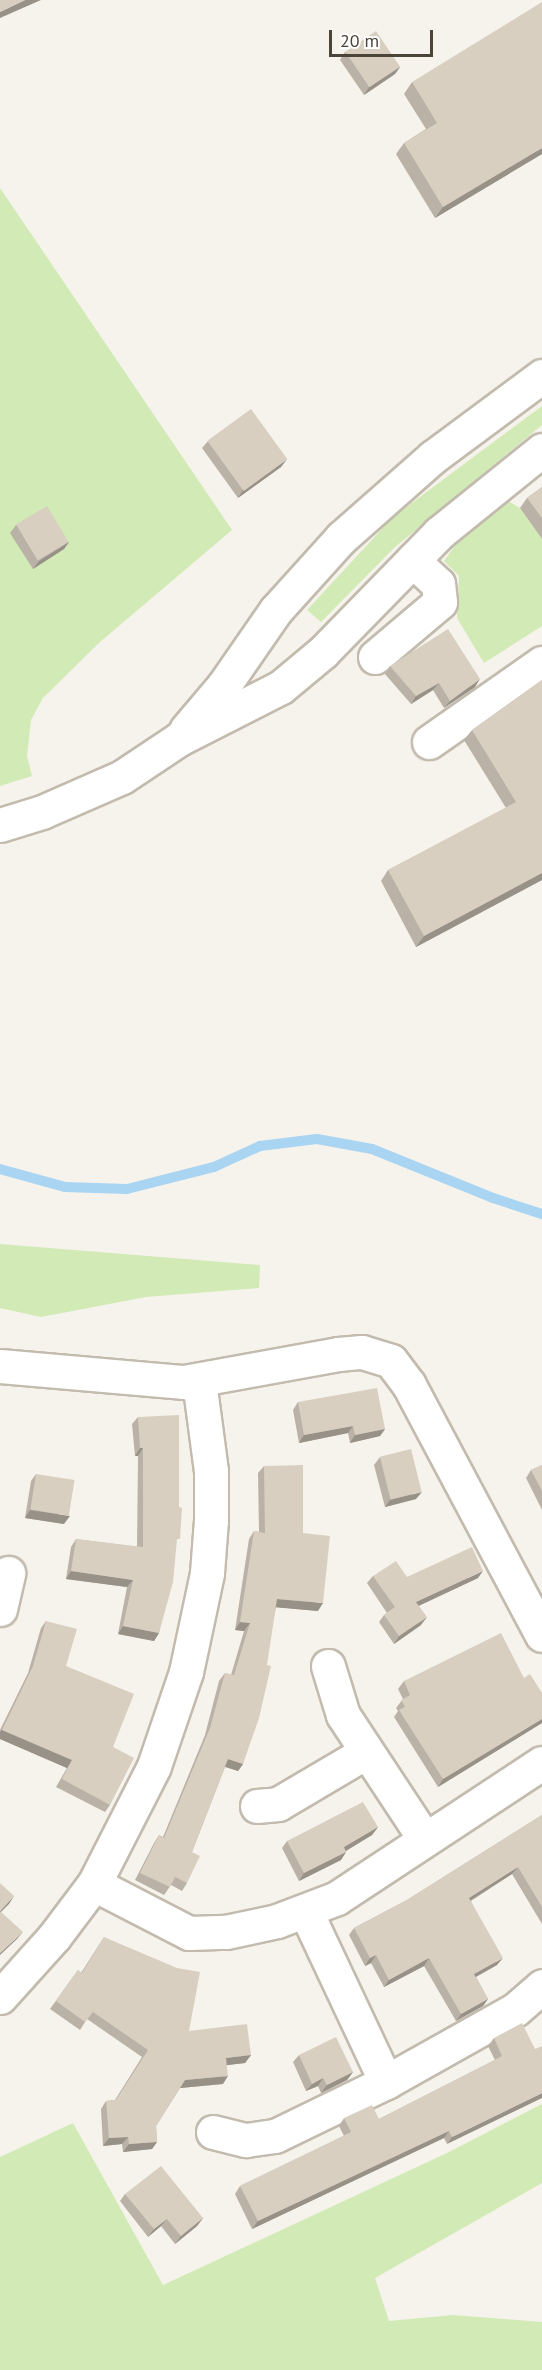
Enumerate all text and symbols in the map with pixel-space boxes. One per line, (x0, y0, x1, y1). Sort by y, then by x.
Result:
scale bar (332, 18, 436, 56)
text: 20 m (340, 29, 379, 52)

